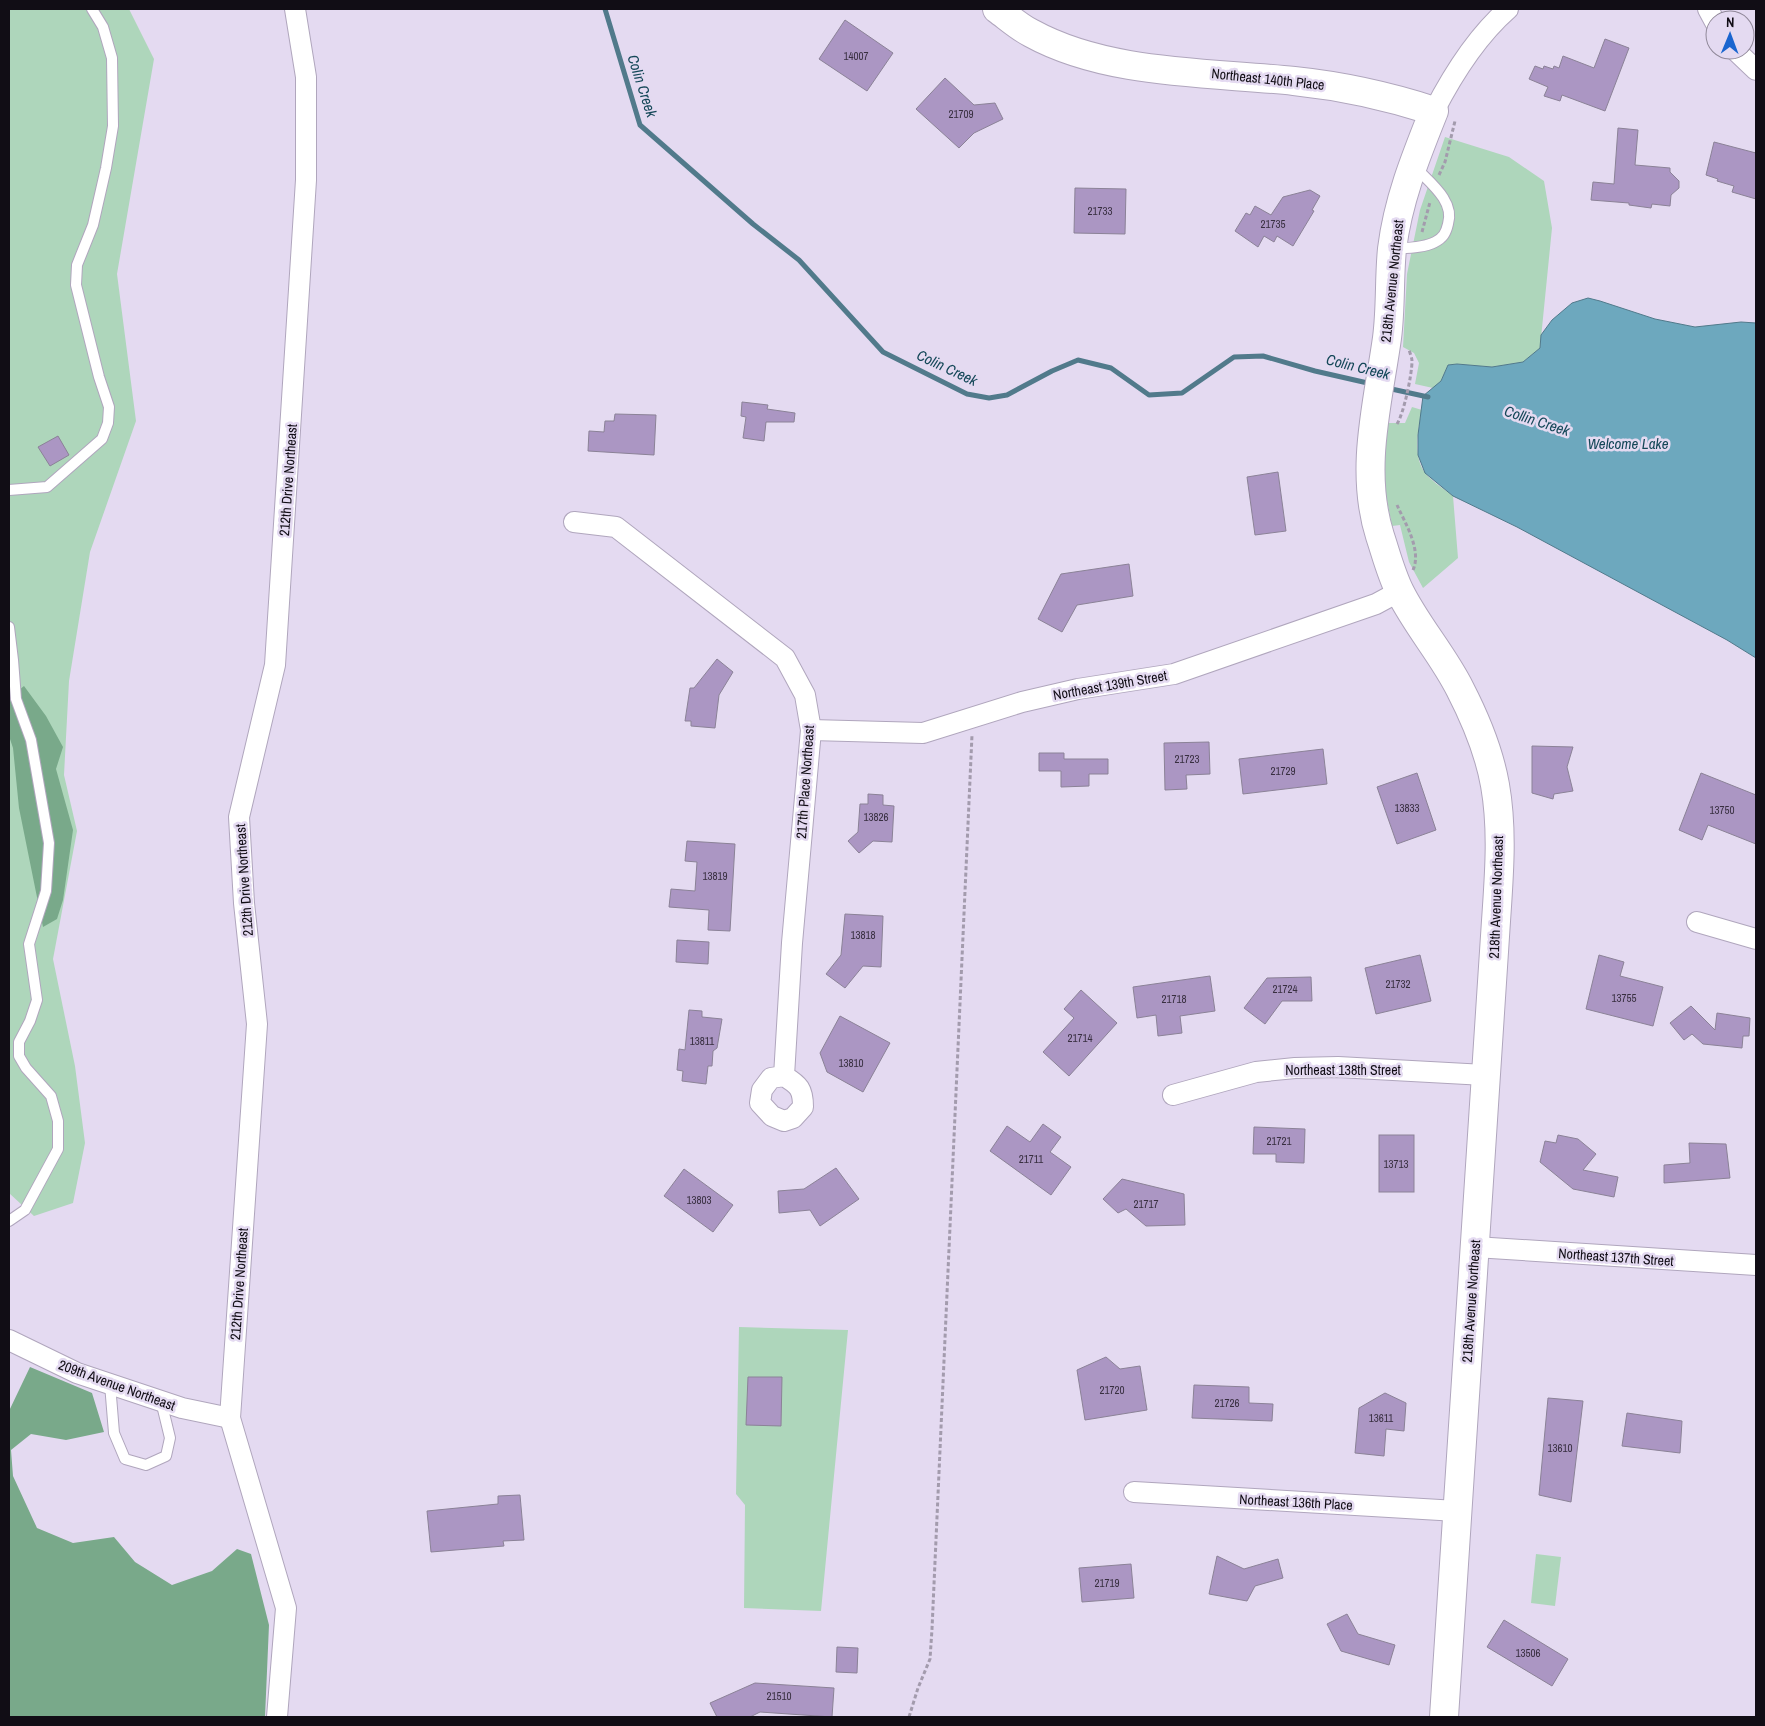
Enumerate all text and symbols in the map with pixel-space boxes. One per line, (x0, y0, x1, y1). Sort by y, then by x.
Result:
north arrow (1705, 10, 1755, 60)
text: N (1726, 13, 1735, 31)
house number: 14007 (843, 49, 869, 63)
water label: Colin Creek (622, 52, 663, 121)
street label: Northeast 140th Place (1211, 64, 1325, 94)
house number: 21709 (948, 107, 974, 121)
house number: 21733 (1087, 204, 1113, 218)
house number: 21735 (1260, 217, 1286, 231)
street label: 218th Avenue Northeast (1377, 219, 1407, 343)
water label: Colin Creek (913, 344, 982, 391)
water label: Colin Creek (1324, 348, 1393, 385)
water label: Collin Creek (1502, 400, 1573, 441)
street label: 212th Drive Northeast (275, 423, 301, 537)
water label: Welcome Lake (1587, 433, 1669, 454)
street label: Northeast 139th Street (1052, 666, 1168, 704)
street label: 217th Place Northeast (792, 725, 818, 839)
house number: 21723 (1174, 752, 1200, 766)
house number: 21729 (1270, 764, 1296, 778)
house number: 13833 (1394, 801, 1420, 815)
house number: 13750 (1709, 803, 1735, 817)
house number: 13826 (863, 810, 889, 824)
street label: 212th Drive Northeast (231, 823, 257, 937)
street label: 218th Avenue Northeast (1485, 835, 1507, 959)
house number: 13819 (702, 869, 728, 883)
house number: 13818 (850, 928, 876, 942)
house number: 21732 (1385, 977, 1411, 991)
house number: 21724 (1272, 982, 1298, 996)
house number: 13755 (1611, 991, 1637, 1005)
house number: 21718 (1161, 992, 1187, 1006)
house number: 21714 (1067, 1031, 1093, 1045)
house number: 13811 (690, 1034, 714, 1048)
house number: 13810 (838, 1056, 864, 1070)
street label: Northeast 138th Street (1285, 1061, 1401, 1079)
house number: 21721 (1266, 1134, 1292, 1148)
house number: 21711 (1019, 1152, 1043, 1166)
house number: 13713 (1383, 1157, 1409, 1171)
house number: 13803 (686, 1193, 712, 1207)
house number: 21717 (1133, 1197, 1159, 1211)
street label: 212th Drive Northeast (226, 1227, 252, 1341)
street label: 218th Avenue Northeast (1458, 1239, 1484, 1363)
street label: Northeast 137th Street (1558, 1244, 1674, 1270)
street label: 209th Avenue Northeast (56, 1356, 178, 1414)
house number: 21720 (1099, 1383, 1125, 1397)
house number: 21726 (1214, 1396, 1240, 1410)
house number: 13611 (1369, 1411, 1393, 1425)
house number: 13610 (1547, 1441, 1573, 1455)
street label: Northeast 136th Place (1239, 1490, 1353, 1514)
house number: 21719 (1094, 1576, 1120, 1590)
house number: 13506 (1515, 1646, 1541, 1660)
house number: 21510 (766, 1689, 792, 1703)

